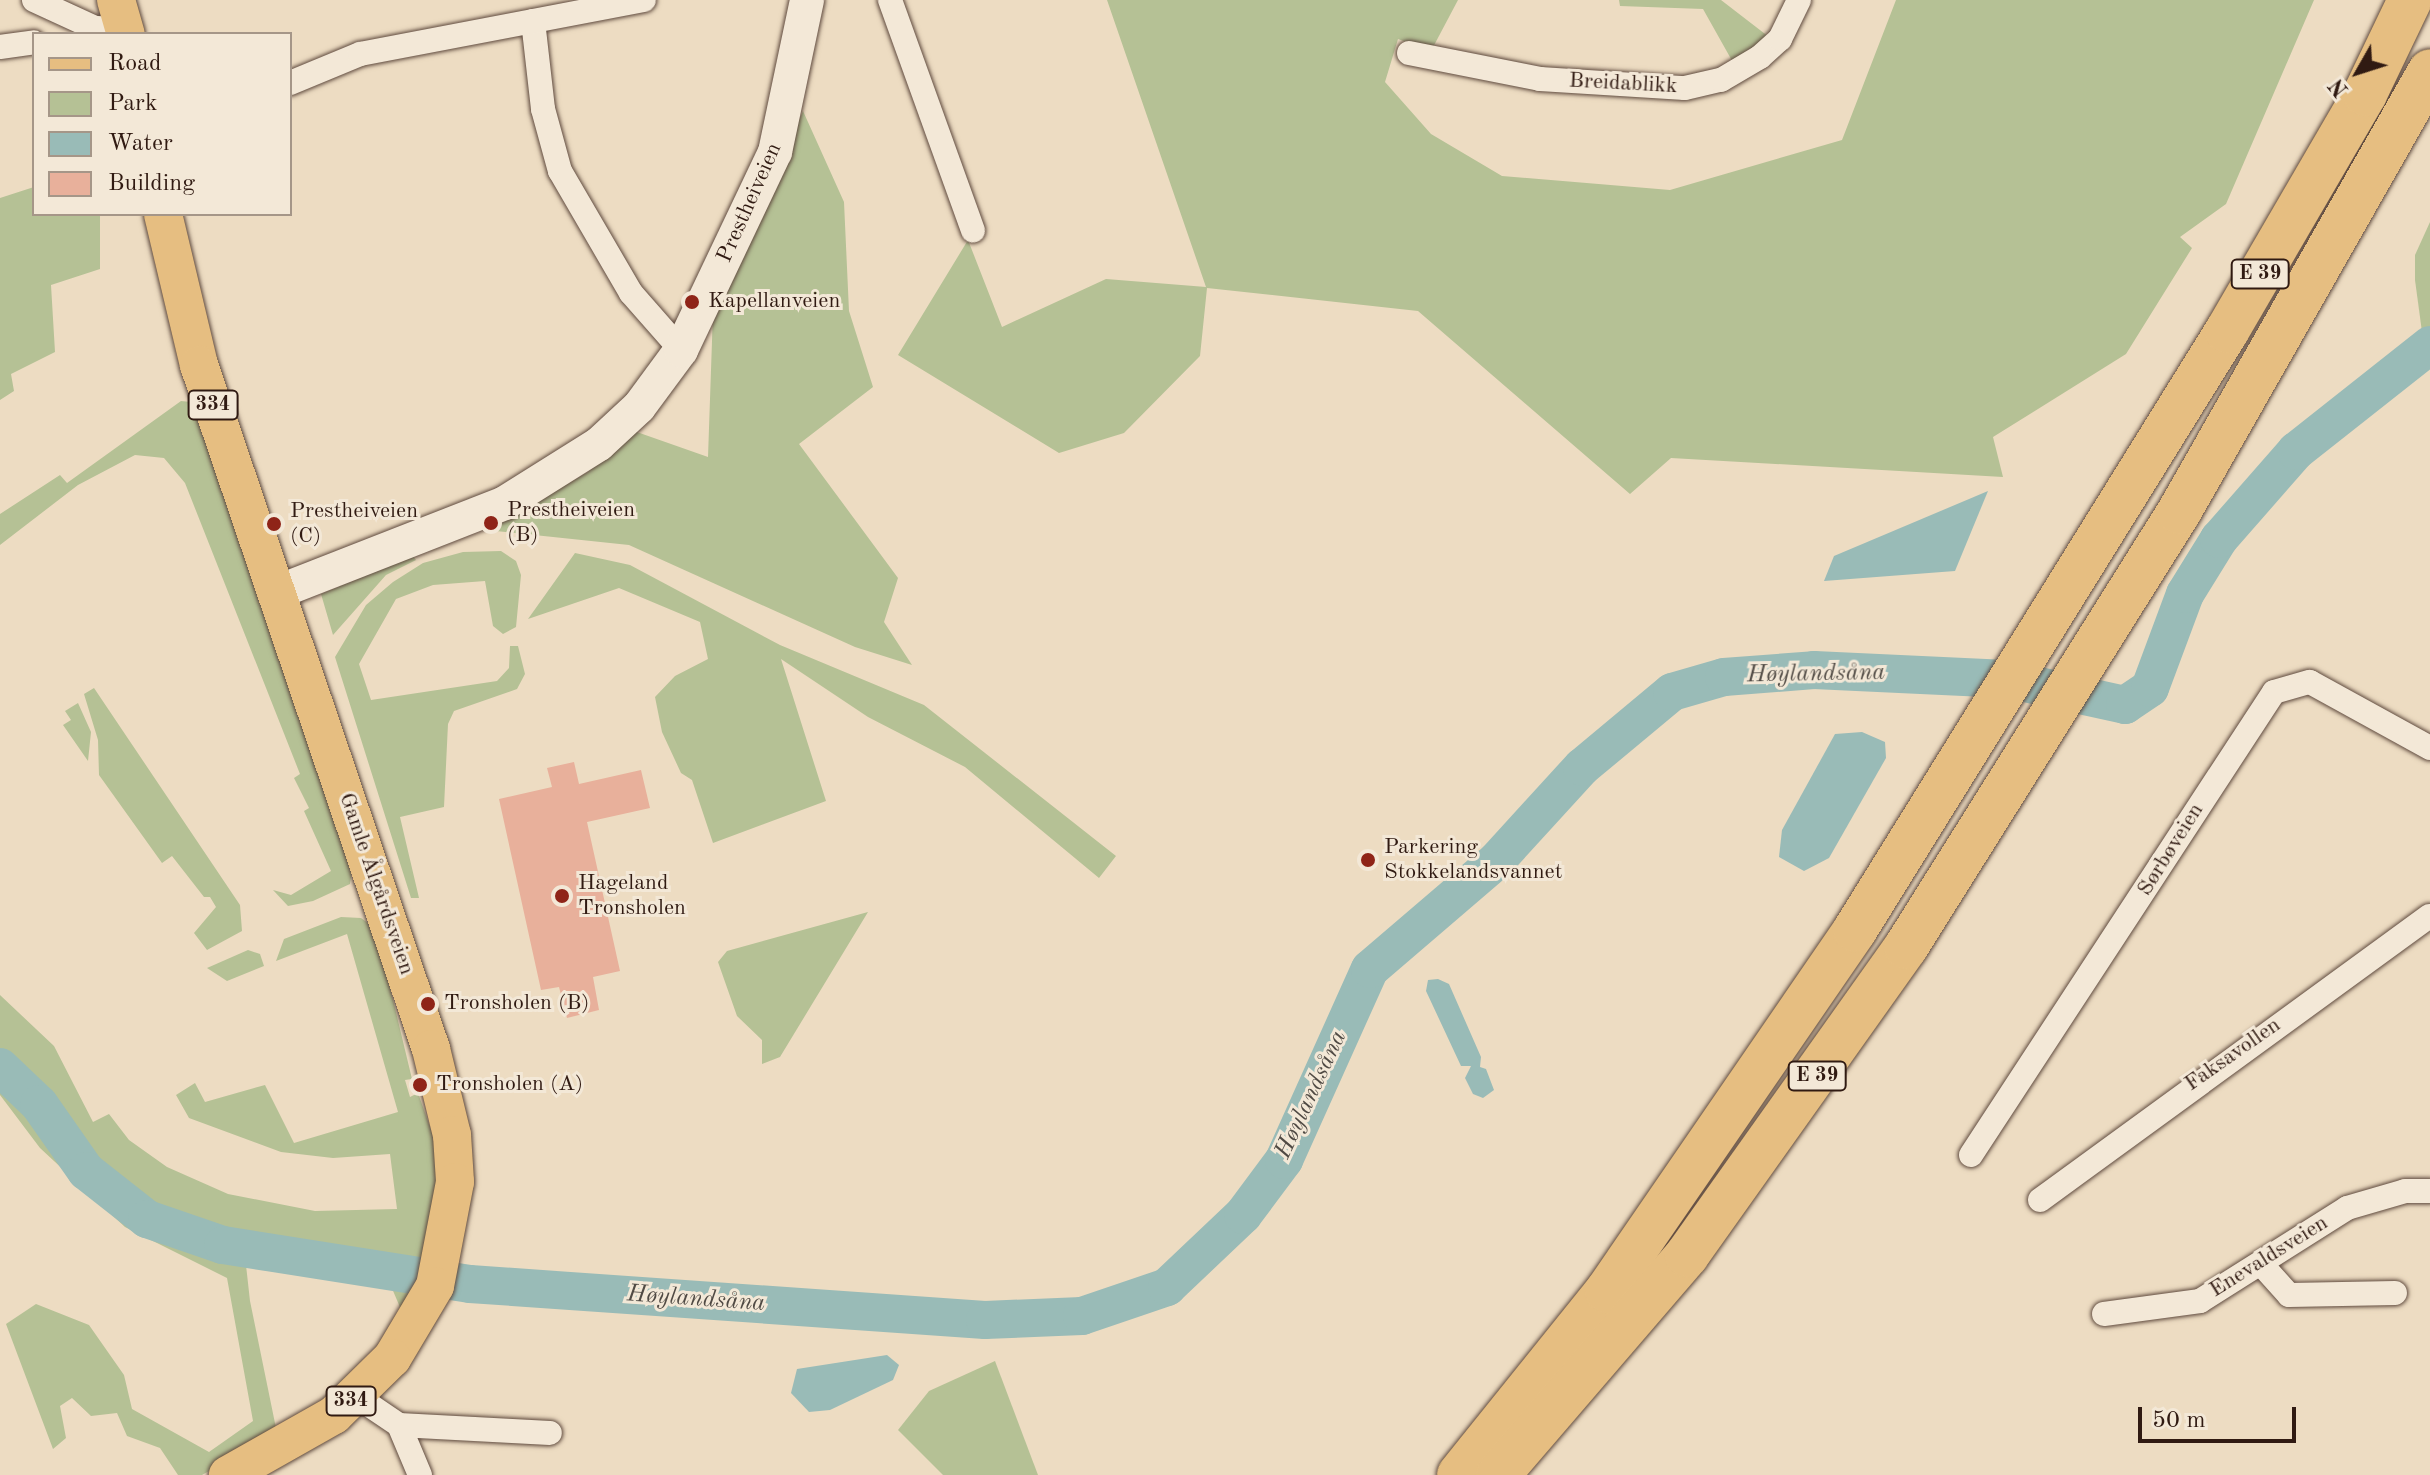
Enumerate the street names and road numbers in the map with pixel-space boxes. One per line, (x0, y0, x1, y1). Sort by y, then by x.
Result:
street label: Breidablikk (1568, 68, 1678, 100)
street label: Prestheiveien (712, 139, 788, 267)
road number: E 39 (2230, 258, 2290, 290)
road number: 334 (187, 389, 239, 421)
street label: Gamle Ålgårdsveien (332, 790, 420, 978)
street label: Sørbøveien (2132, 799, 2210, 901)
street label: Faksavollen (2180, 1012, 2286, 1098)
road number: E 39 (1787, 1060, 1847, 1092)
street label: Enevaldsveien (2205, 1210, 2333, 1304)
road number: 334 (325, 1385, 377, 1417)

